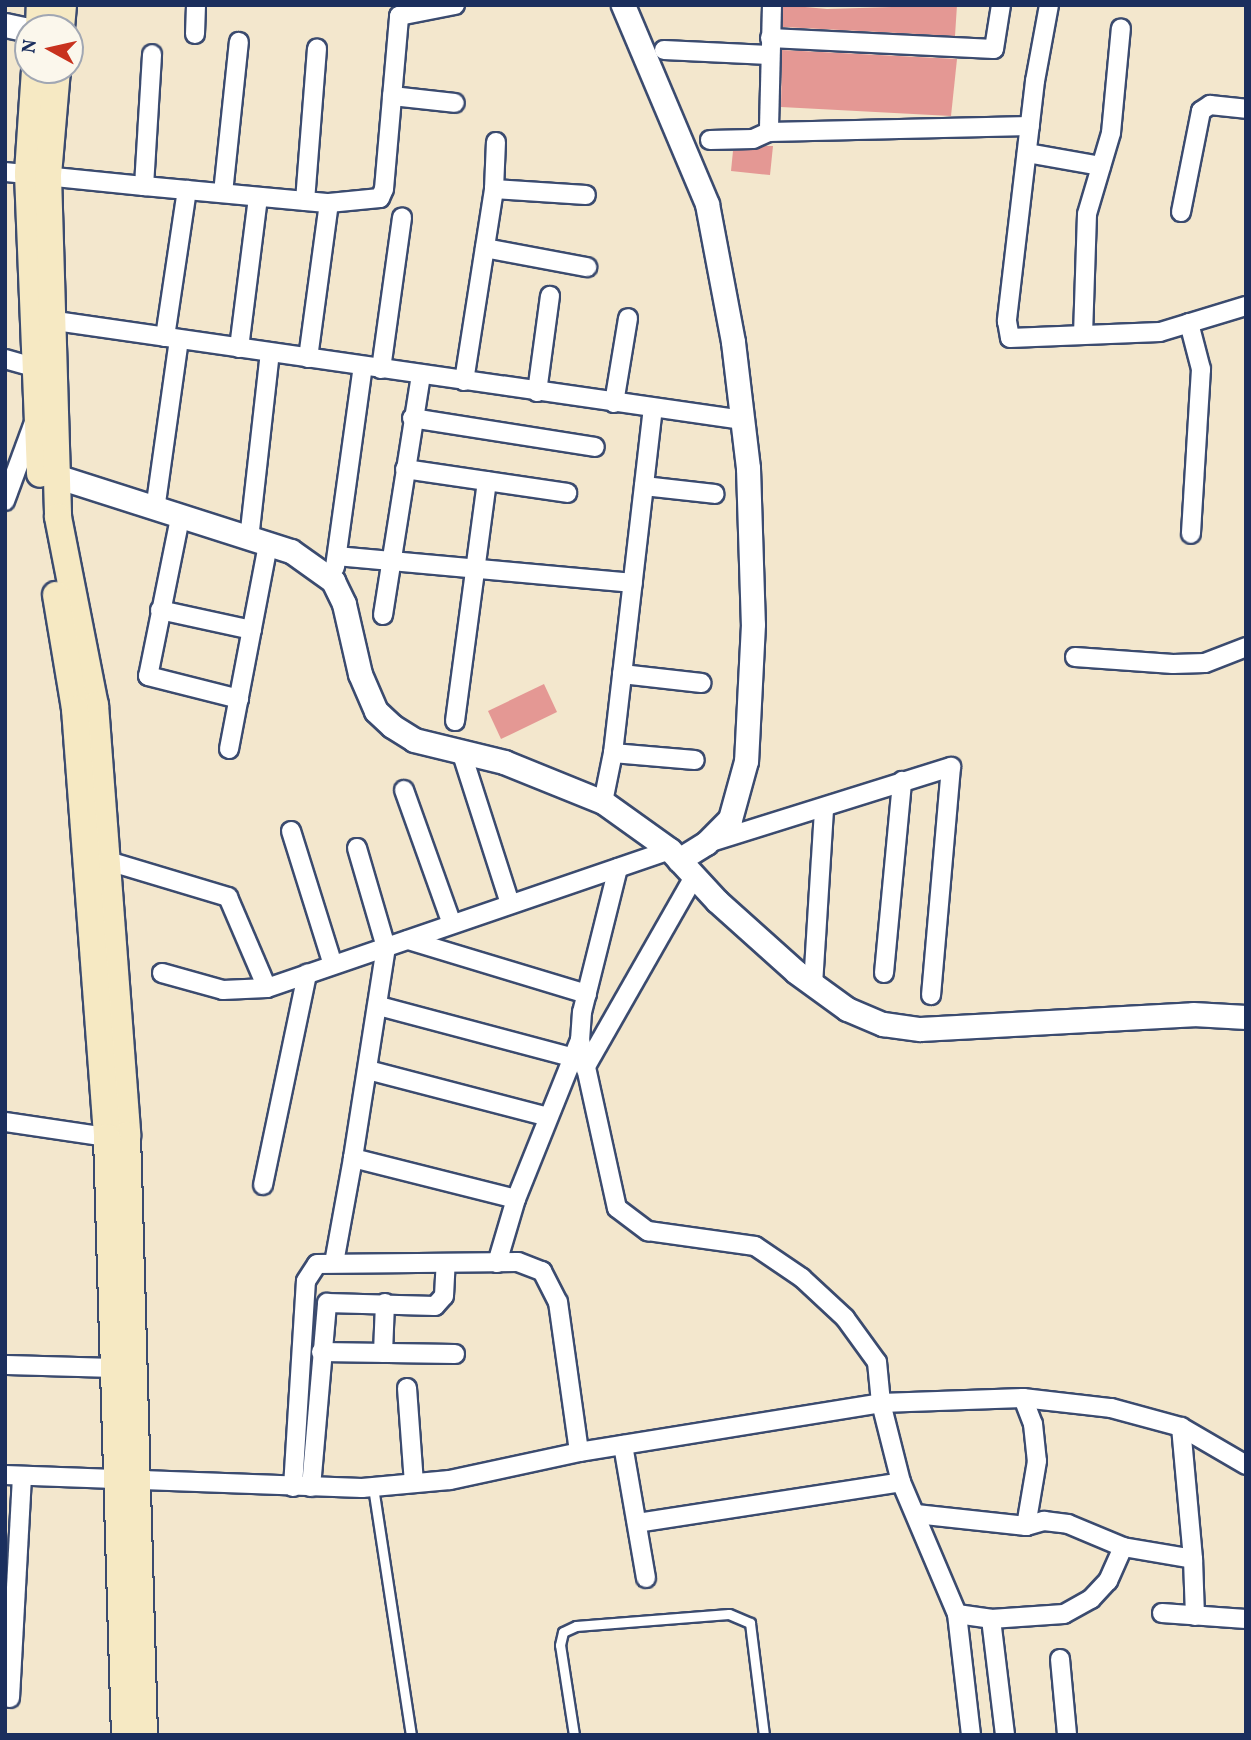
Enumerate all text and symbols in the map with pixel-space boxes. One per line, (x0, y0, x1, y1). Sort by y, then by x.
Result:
north arrow (14, 14, 84, 84)
text: N (16, 38, 44, 55)

